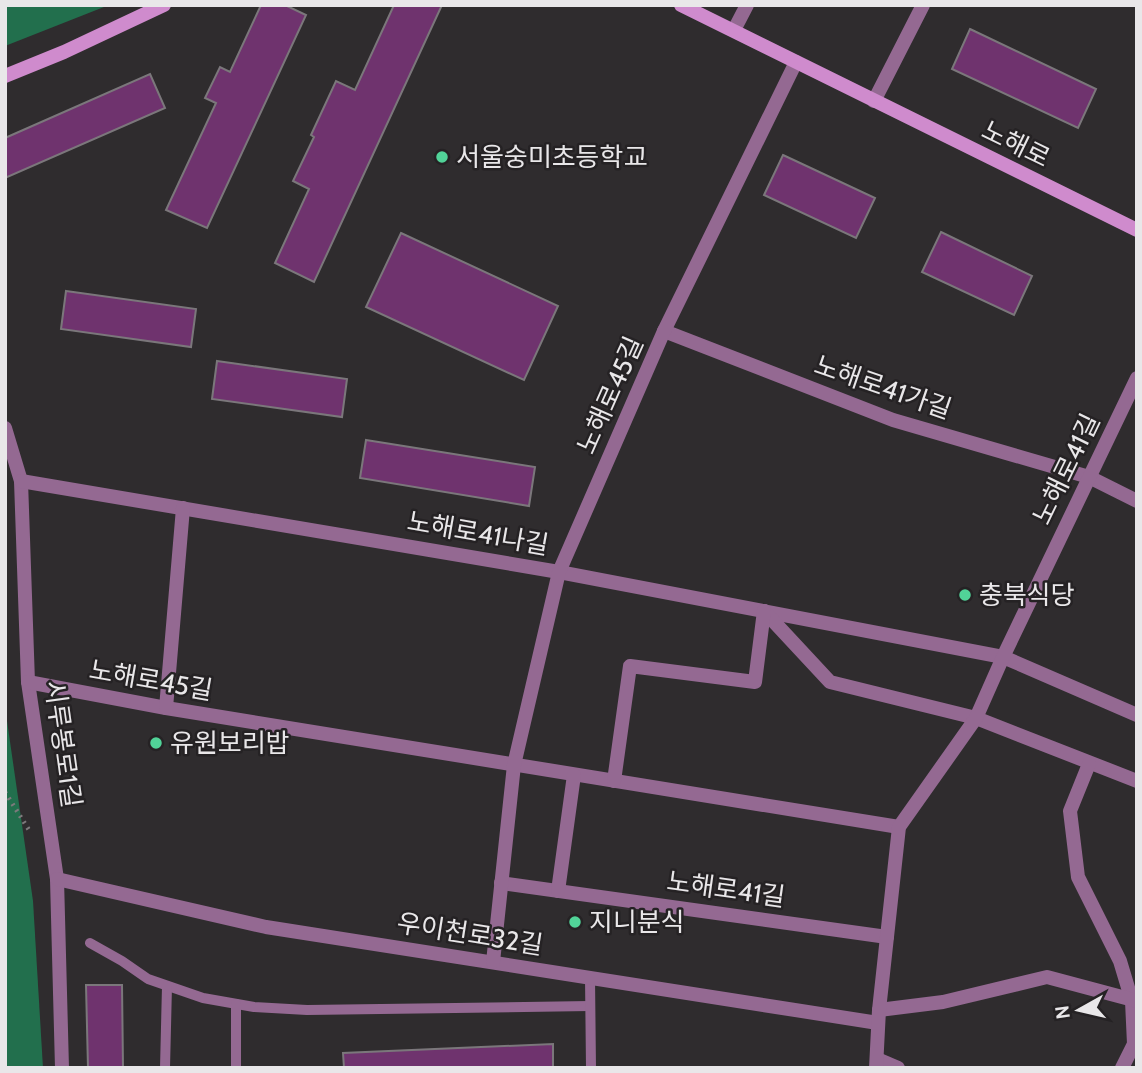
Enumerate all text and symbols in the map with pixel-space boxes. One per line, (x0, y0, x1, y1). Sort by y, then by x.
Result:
street label: 노해로 (977, 114, 1055, 174)
place label: 서울숭미초등학교 (456, 141, 647, 173)
marker: 서울숭미초등학교 (434, 149, 450, 165)
street label: 노해로45길 (570, 331, 650, 459)
street label: 노해로41가길 (810, 349, 956, 425)
street label: 노해로41길 (1025, 408, 1107, 530)
street label: 노해로41나길 (405, 505, 551, 561)
place label: 충북식당 (979, 579, 1075, 611)
marker: 충북식당 (957, 587, 973, 603)
street label: 노해로45길 (87, 653, 215, 707)
street label: 시루봉로1길 (38, 678, 88, 810)
place label: 유원보리밥 (170, 727, 290, 759)
marker: 유원보리밥 (148, 735, 164, 751)
street label: 노해로41길 (665, 865, 787, 913)
place label: 지니분식 (589, 906, 685, 938)
street label: 우이천로32길 (395, 907, 545, 961)
marker: 지니분식 (567, 914, 583, 930)
north arrow (1044, 975, 1114, 1045)
text: N (1050, 1004, 1075, 1021)

